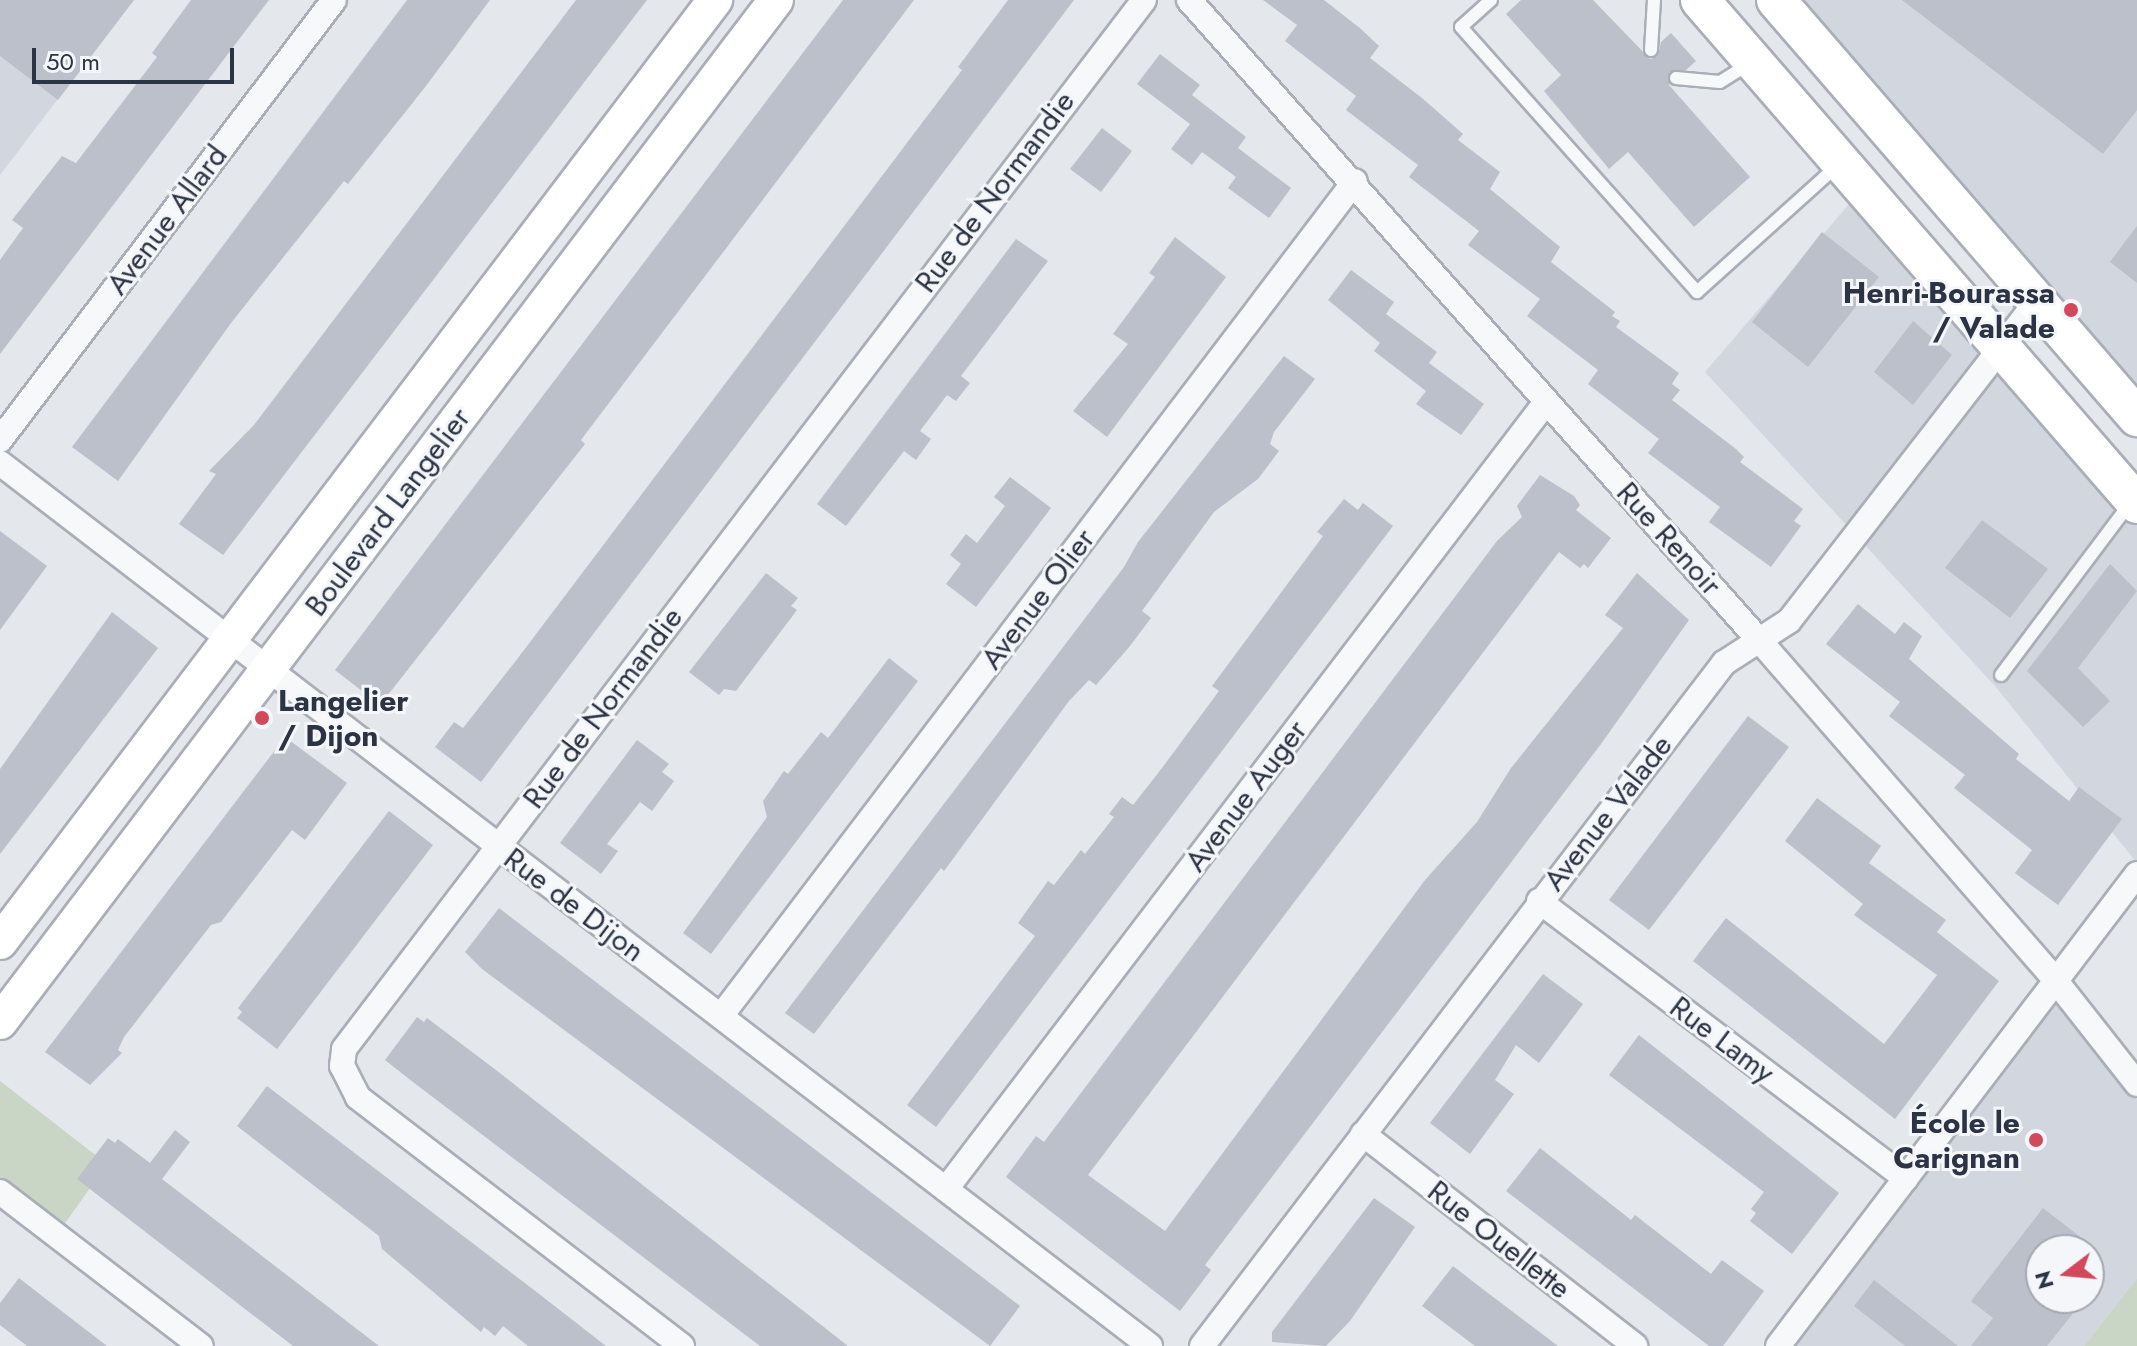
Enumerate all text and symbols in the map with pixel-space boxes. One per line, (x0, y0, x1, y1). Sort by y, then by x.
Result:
scale bar (36, 32, 238, 82)
text: 50 m (46, 44, 100, 79)
street label: Rue de Normandie (908, 84, 1082, 300)
street label: Avenue Allard (99, 138, 235, 302)
place label: Henri-Bourassa / Valade (1843, 275, 2055, 346)
marker: Henri-Bourassa / Valade (2062, 301, 2080, 319)
street label: Boulevard Langelier (298, 401, 478, 623)
street label: Rue Renoir (1609, 475, 1729, 603)
street label: Avenue Olier (973, 522, 1103, 676)
street label: Rue de Normandie (516, 600, 690, 816)
place label: Langelier / Dijon (278, 683, 409, 754)
marker: Langelier / Dijon (253, 709, 271, 727)
street label: Avenue Auger (1177, 713, 1315, 879)
street label: Avenue Valade (1536, 728, 1680, 898)
street label: Rue de Dijon (497, 841, 651, 969)
street label: Rue Lamy (1663, 989, 1781, 1091)
place label: École le Carignan (1893, 1105, 2020, 1176)
marker: École le Carignan (2027, 1131, 2045, 1149)
street label: Rue Ouellette (1421, 1173, 1577, 1307)
north arrow (2025, 1234, 2105, 1314)
text: N (2026, 1267, 2062, 1293)

